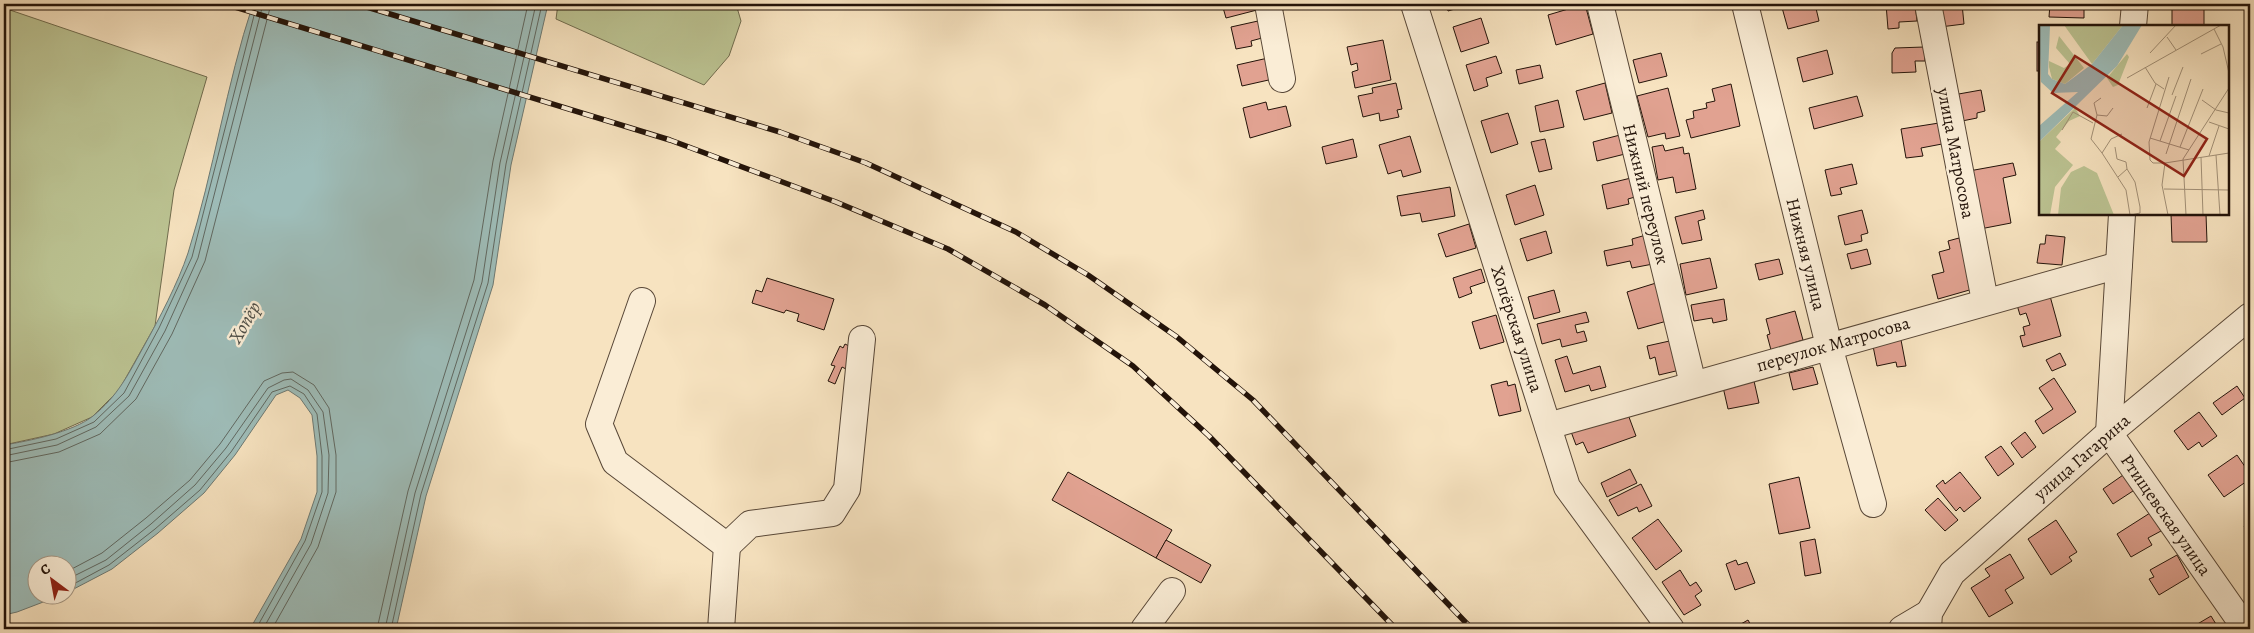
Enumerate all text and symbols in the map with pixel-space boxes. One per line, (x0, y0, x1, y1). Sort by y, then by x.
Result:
inset map (2039, 25, 2229, 215)
street label: улица Матросова (1931, 84, 1981, 221)
street label: Нижний переулок (1617, 121, 1675, 267)
street label: Нижняя улица (1780, 195, 1832, 313)
street label: Хопёрская улица (1485, 263, 1549, 396)
water label: Хопёр (222, 297, 267, 349)
street label: переулок Матросова (1753, 310, 1913, 377)
street label: улица Гагарина (2028, 408, 2136, 506)
street label: Ртищевская улица (2115, 449, 2217, 581)
north arrow (28, 556, 78, 606)
text: С (37, 559, 54, 580)

